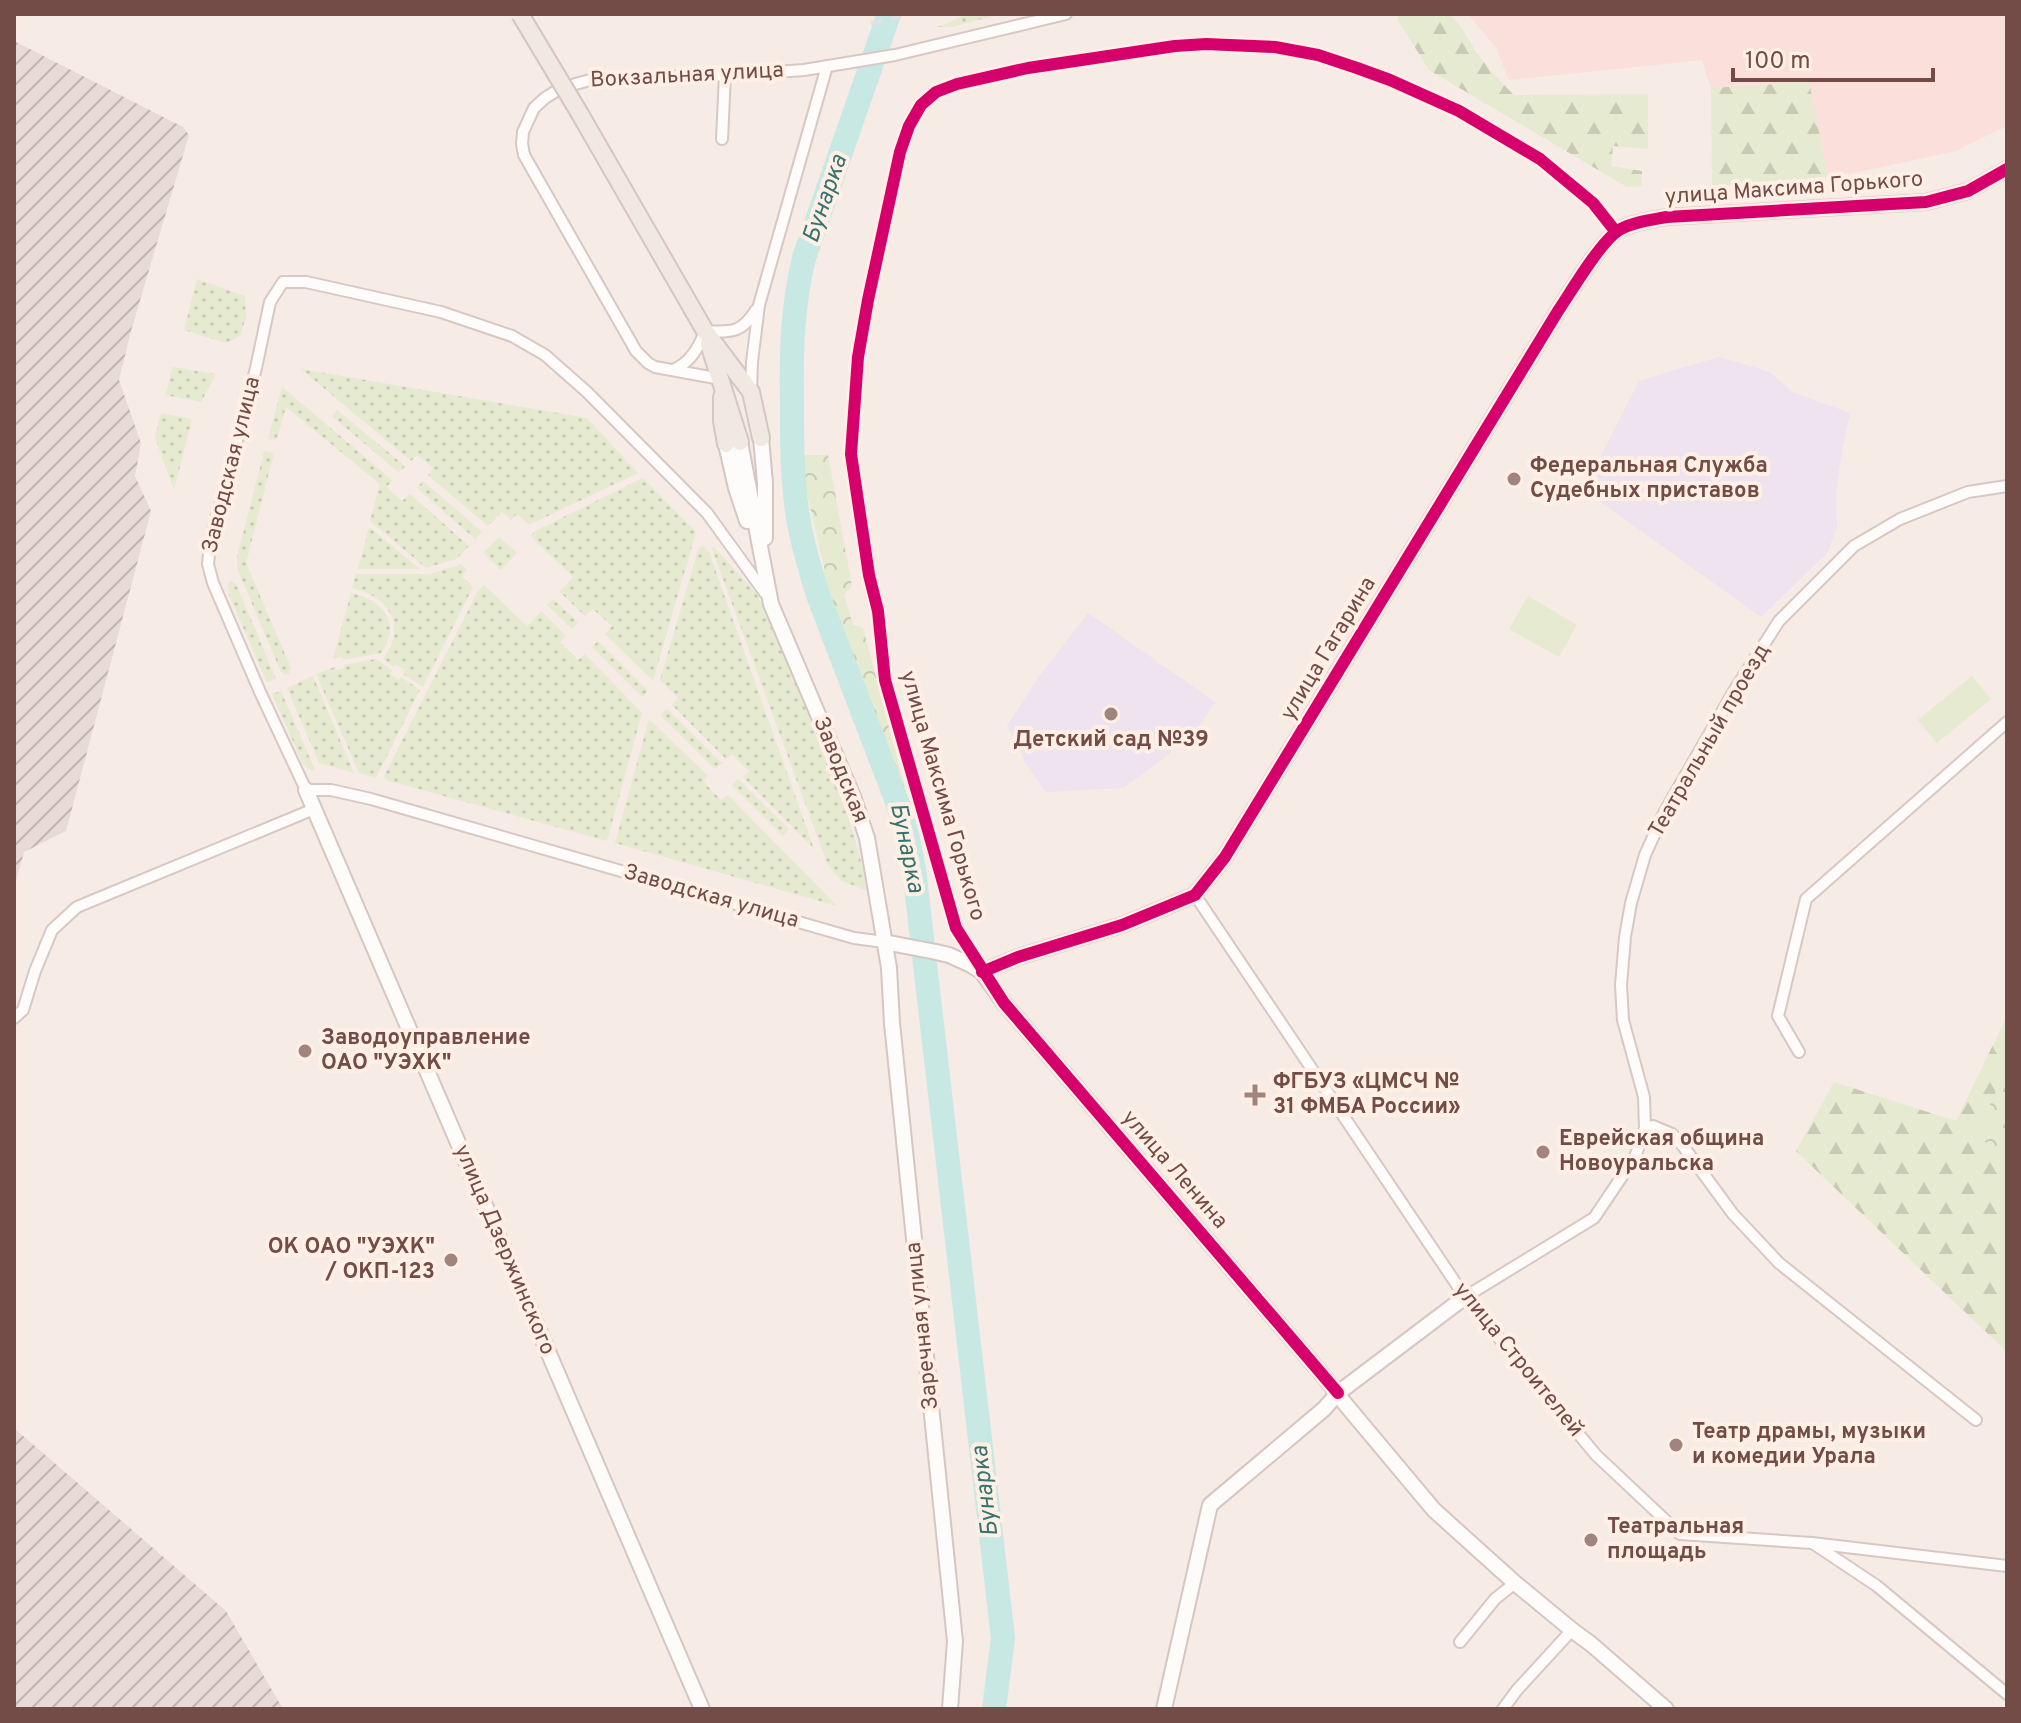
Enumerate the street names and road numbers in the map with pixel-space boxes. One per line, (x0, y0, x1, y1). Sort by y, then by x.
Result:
street label: Вокзальная улица (589, 57, 785, 95)
street label: улица Максима Горького (1664, 167, 1924, 211)
street label: Заводская улица (197, 374, 267, 556)
street label: улица Гагарина (1275, 572, 1383, 726)
street label: Театральный проезд (1644, 639, 1776, 843)
street label: улица Максима Горького (893, 668, 991, 924)
street label: Заводская (806, 713, 874, 827)
street label: Заводская улица (620, 859, 802, 935)
street label: улица Ленина (1115, 1105, 1233, 1235)
street label: улица Дзержинского (447, 1141, 561, 1359)
street label: Заречная улица (901, 1241, 945, 1411)
street label: улица Строителей (1447, 1277, 1589, 1443)

